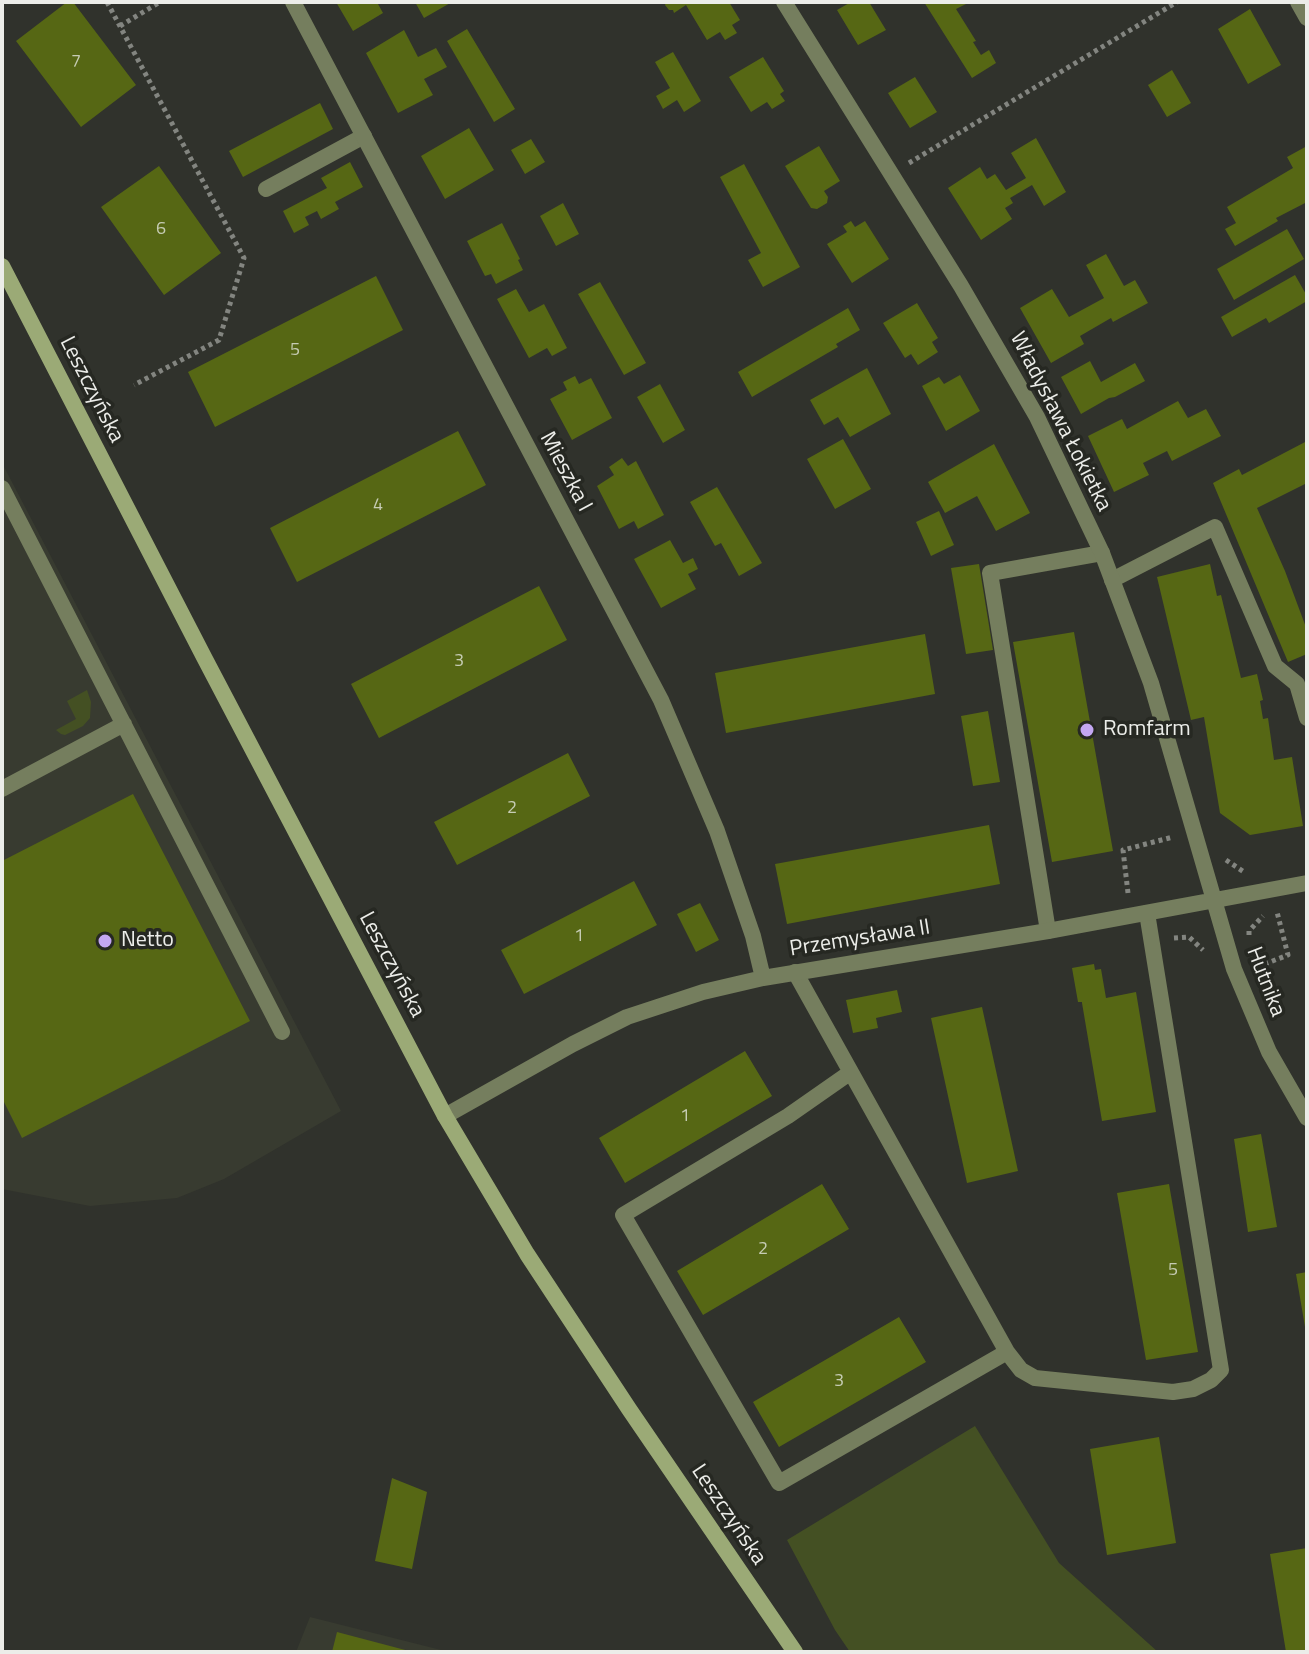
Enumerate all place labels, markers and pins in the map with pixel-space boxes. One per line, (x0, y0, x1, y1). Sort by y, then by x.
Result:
place label: Romfarm (1103, 717, 1191, 743)
marker: Romfarm (1078, 721, 1096, 739)
place label: Netto (121, 928, 174, 954)
marker: Netto (96, 932, 114, 950)

